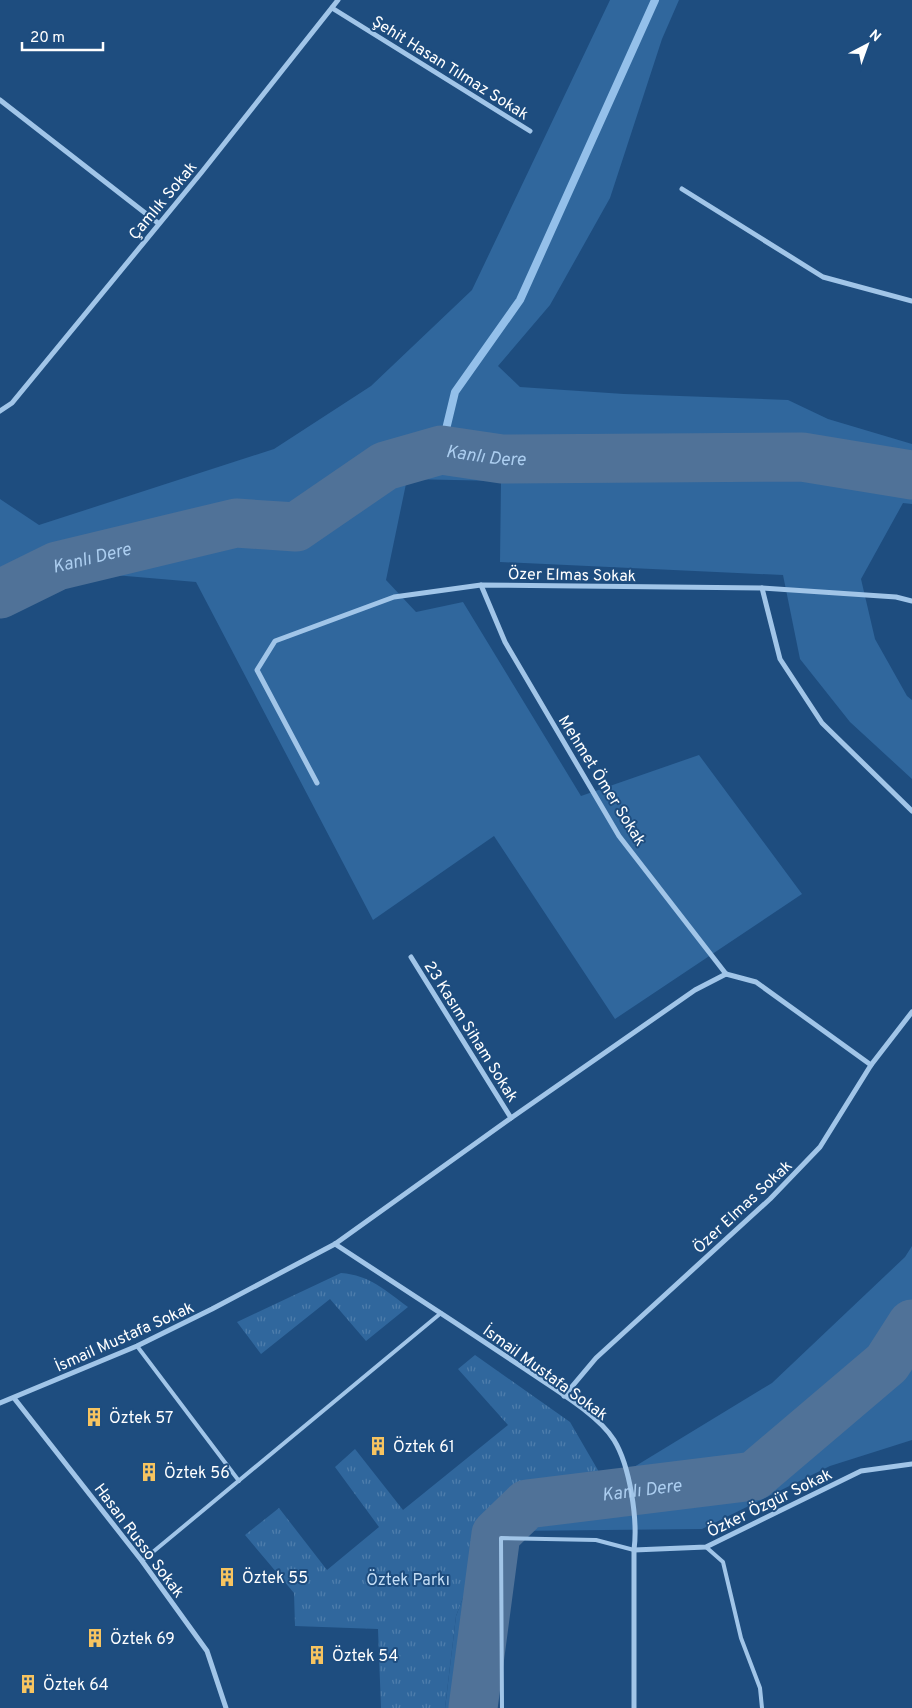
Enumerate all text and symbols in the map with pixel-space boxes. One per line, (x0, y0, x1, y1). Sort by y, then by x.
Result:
street label: Şehit Hasan Tılmaz Sokak (368, 12, 532, 125)
scale bar (22, 20, 104, 52)
north arrow (842, 20, 892, 70)
text: N (865, 27, 884, 46)
text: 20 m (30, 29, 65, 48)
street label: Çamlık Sokak (125, 158, 202, 245)
water label: Kanlı Dere (444, 441, 526, 472)
water label: Kanlı Dere (50, 538, 134, 580)
street label: Özer Elmas Sokak (508, 563, 636, 587)
street label: Mehmet Ömer Sokak (553, 711, 651, 850)
street label: 23 Kasım Siham Sokak (419, 958, 522, 1106)
street label: Özer Elmas Sokak (688, 1155, 797, 1259)
street label: İsmail Mustafa Sokak (52, 1297, 197, 1377)
street label: İsmail Mustafa Sokak (478, 1321, 612, 1426)
building icon: Öztek 57 (83, 1406, 105, 1428)
place label: Öztek 57 (109, 1407, 173, 1429)
building icon: Öztek 61 (367, 1435, 389, 1457)
place label: Öztek 61 (393, 1436, 455, 1458)
building icon: Öztek 56 (138, 1461, 160, 1483)
place label: Öztek 56 (164, 1462, 230, 1484)
street label: Özker Özgür Sokak (703, 1463, 836, 1543)
water label: Kanlı Dere (601, 1475, 683, 1508)
street label: Hasan Russo Sokak (89, 1480, 188, 1602)
building icon: Öztek 55 (216, 1566, 238, 1588)
place label: Öztek 55 (242, 1567, 308, 1589)
park label: Öztek Parkı (366, 1569, 450, 1591)
building icon: Öztek 69 (84, 1627, 106, 1649)
place label: Öztek 69 (110, 1628, 175, 1650)
building icon: Öztek 54 (306, 1644, 328, 1666)
place label: Öztek 54 (332, 1645, 398, 1667)
building icon: Öztek 64 (17, 1673, 39, 1695)
place label: Öztek 64 (43, 1674, 109, 1696)

